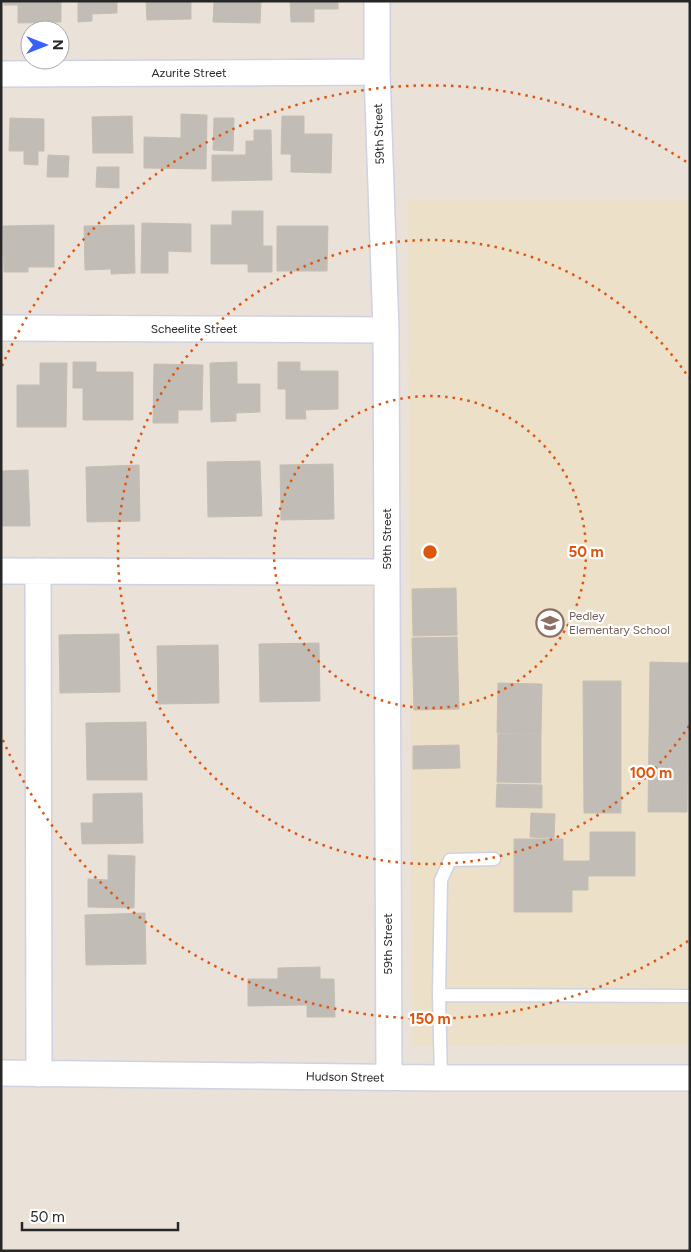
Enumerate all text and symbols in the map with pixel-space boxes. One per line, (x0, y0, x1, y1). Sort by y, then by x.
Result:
north arrow (20, 20, 70, 70)
text: N (49, 40, 66, 50)
street label: Azurite Street (151, 66, 227, 80)
street label: 59th Street (371, 103, 387, 165)
street label: Scheelite Street (151, 322, 238, 336)
street label: 59th Street (380, 508, 394, 570)
centre of rings (421, 543, 439, 561)
text: 50 m (568, 543, 604, 561)
school or university icon: Pedley Elementary School (535, 608, 565, 638)
place label: Pedley Elementary School (569, 609, 670, 637)
text: 100 m (630, 764, 672, 782)
street label: 59th Street (381, 913, 395, 975)
text: 150 m (409, 1010, 451, 1028)
street label: Hudson Street (306, 1069, 385, 1085)
scale bar (22, 1200, 179, 1232)
text: 50 m (30, 1208, 65, 1226)

